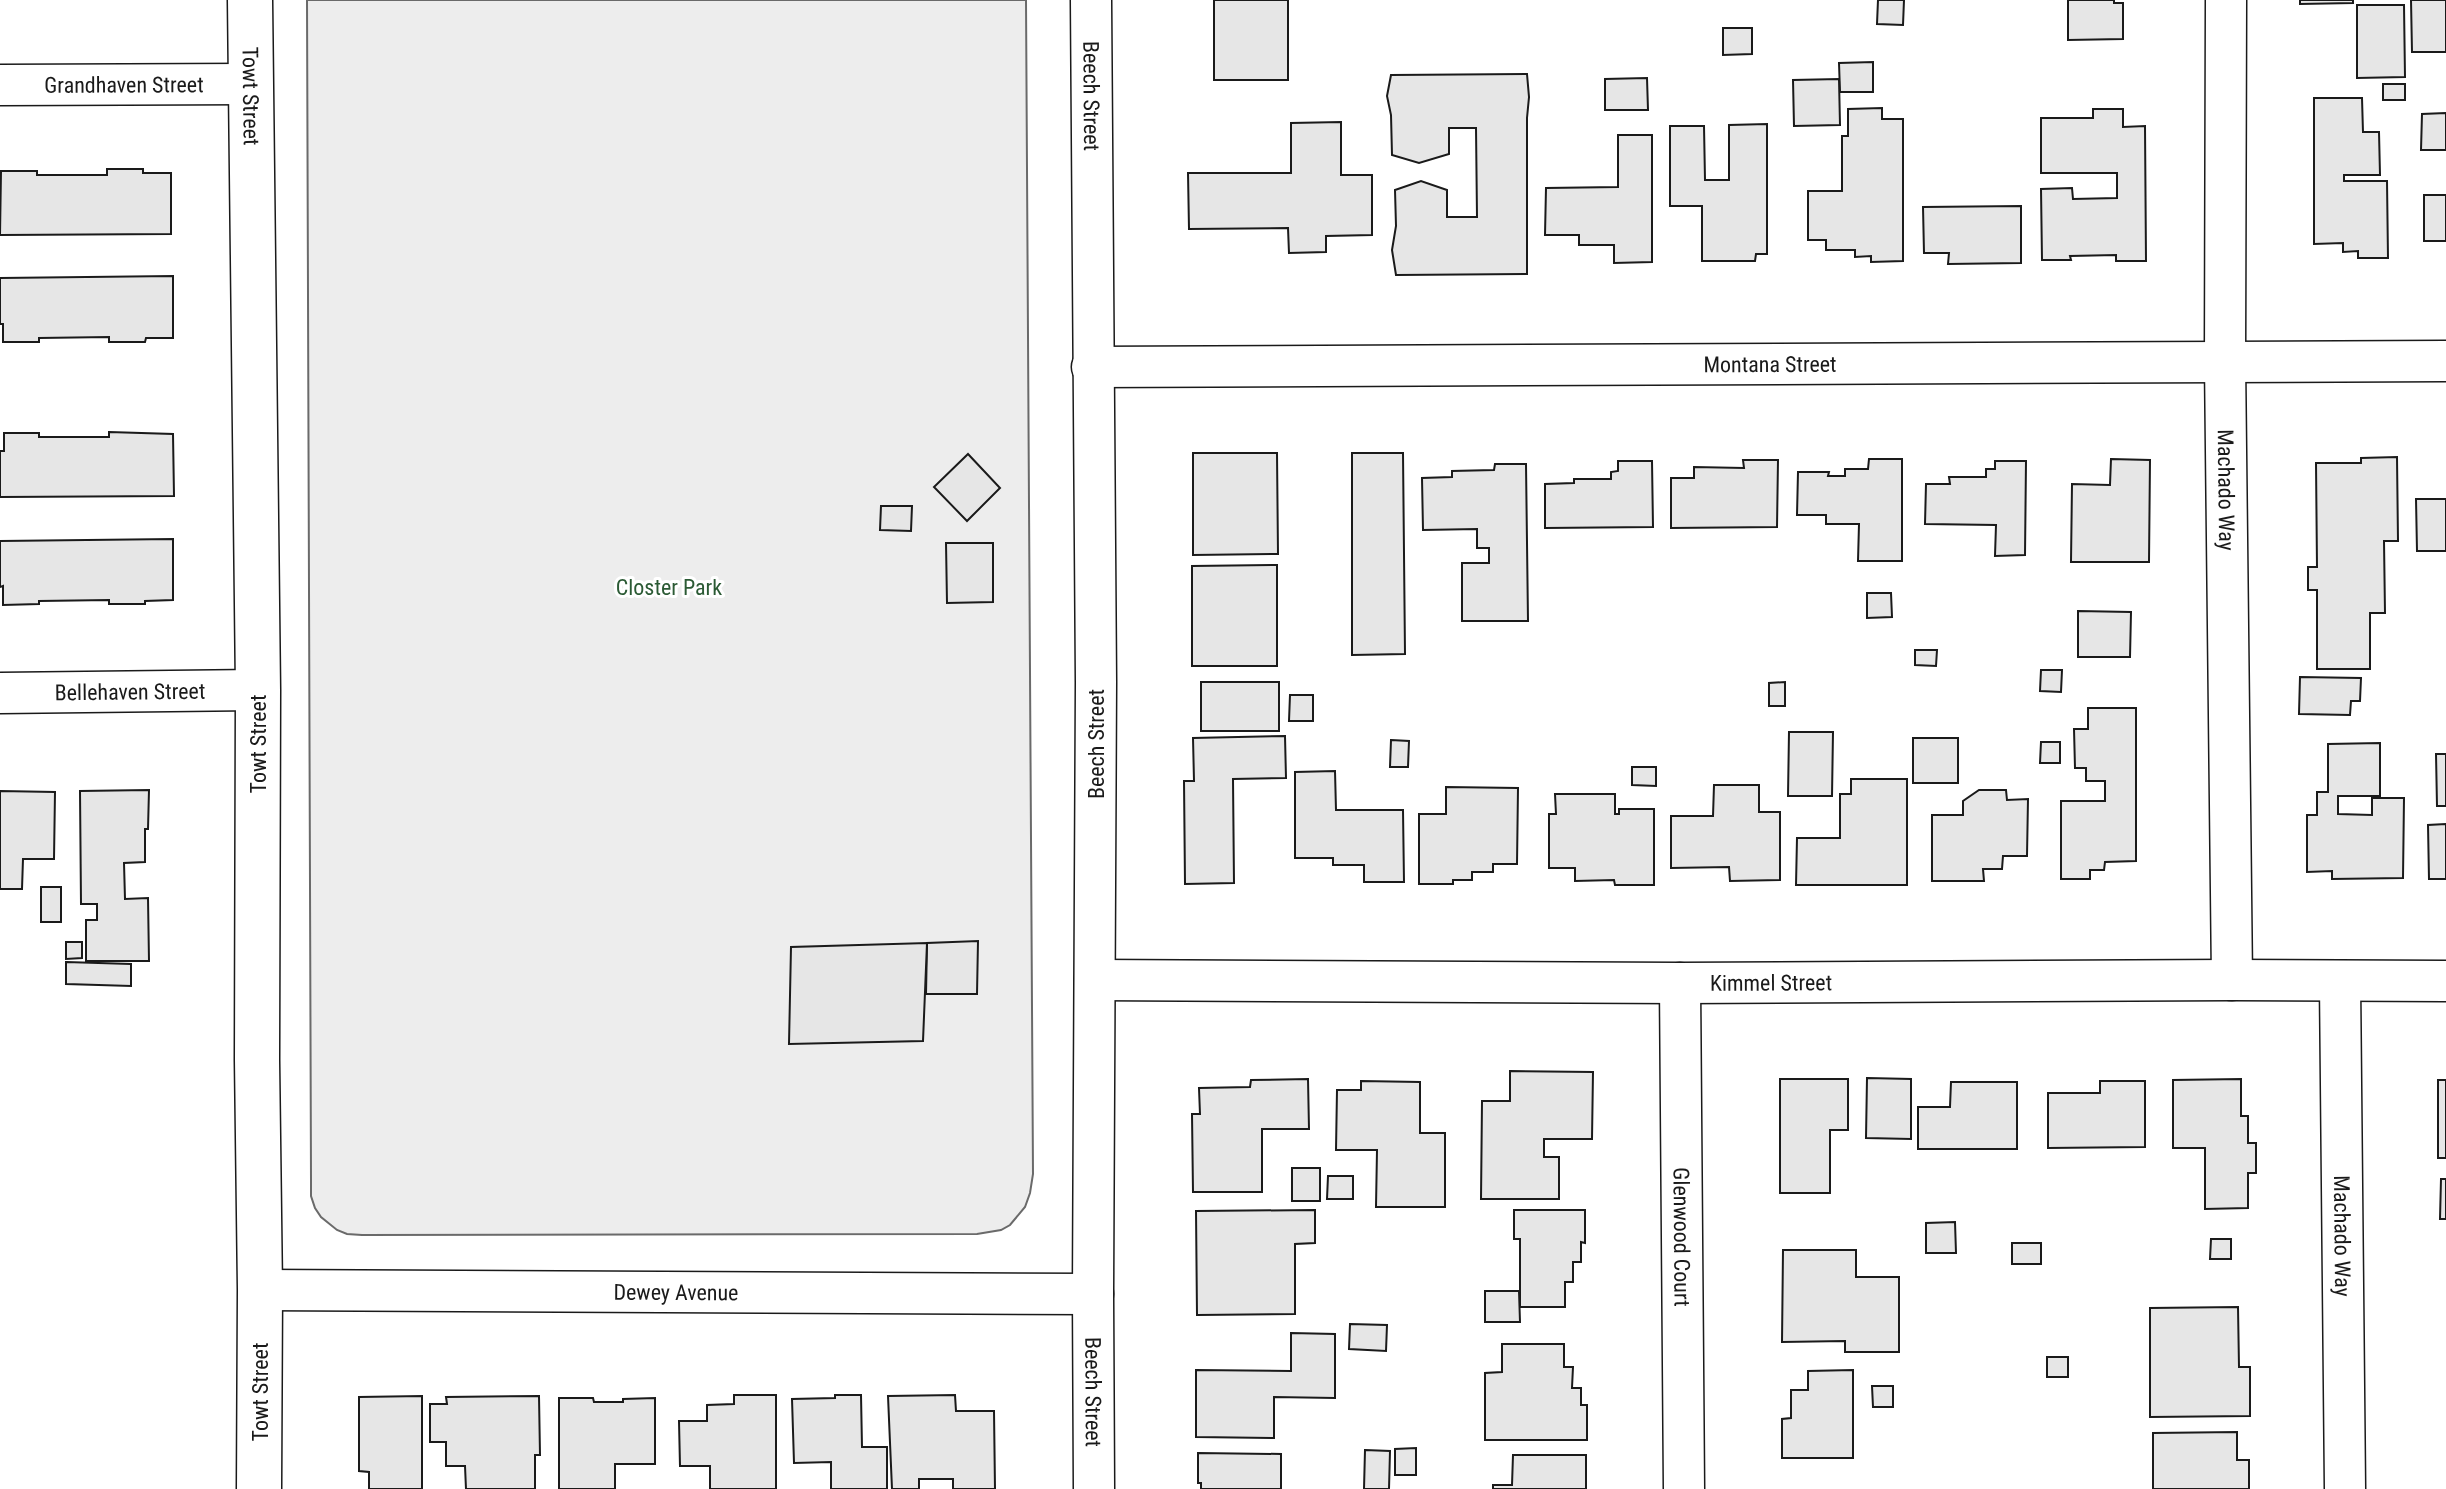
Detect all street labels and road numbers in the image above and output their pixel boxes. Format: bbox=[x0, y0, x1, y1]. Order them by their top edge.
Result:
street label: Beech Street bbox=[1078, 41, 1104, 151]
street label: Towt Street bbox=[238, 46, 264, 146]
street label: Grandhaven Street bbox=[44, 72, 204, 98]
street label: Montana Street bbox=[1703, 352, 1837, 377]
street label: Machado Way bbox=[2213, 429, 2239, 551]
street label: Bellehaven Street bbox=[55, 679, 205, 705]
street label: Beech Street bbox=[1084, 689, 1109, 799]
street label: Towt Street bbox=[246, 695, 271, 793]
street label: Kimmel Street bbox=[1710, 970, 1832, 996]
street label: Glenwood Court bbox=[1668, 1167, 1695, 1307]
street label: Machado Way bbox=[2329, 1175, 2355, 1297]
street label: Dewey Avenue bbox=[613, 1280, 739, 1305]
street label: Beech Street bbox=[1080, 1337, 1106, 1447]
street label: Towt Street bbox=[248, 1343, 273, 1441]

